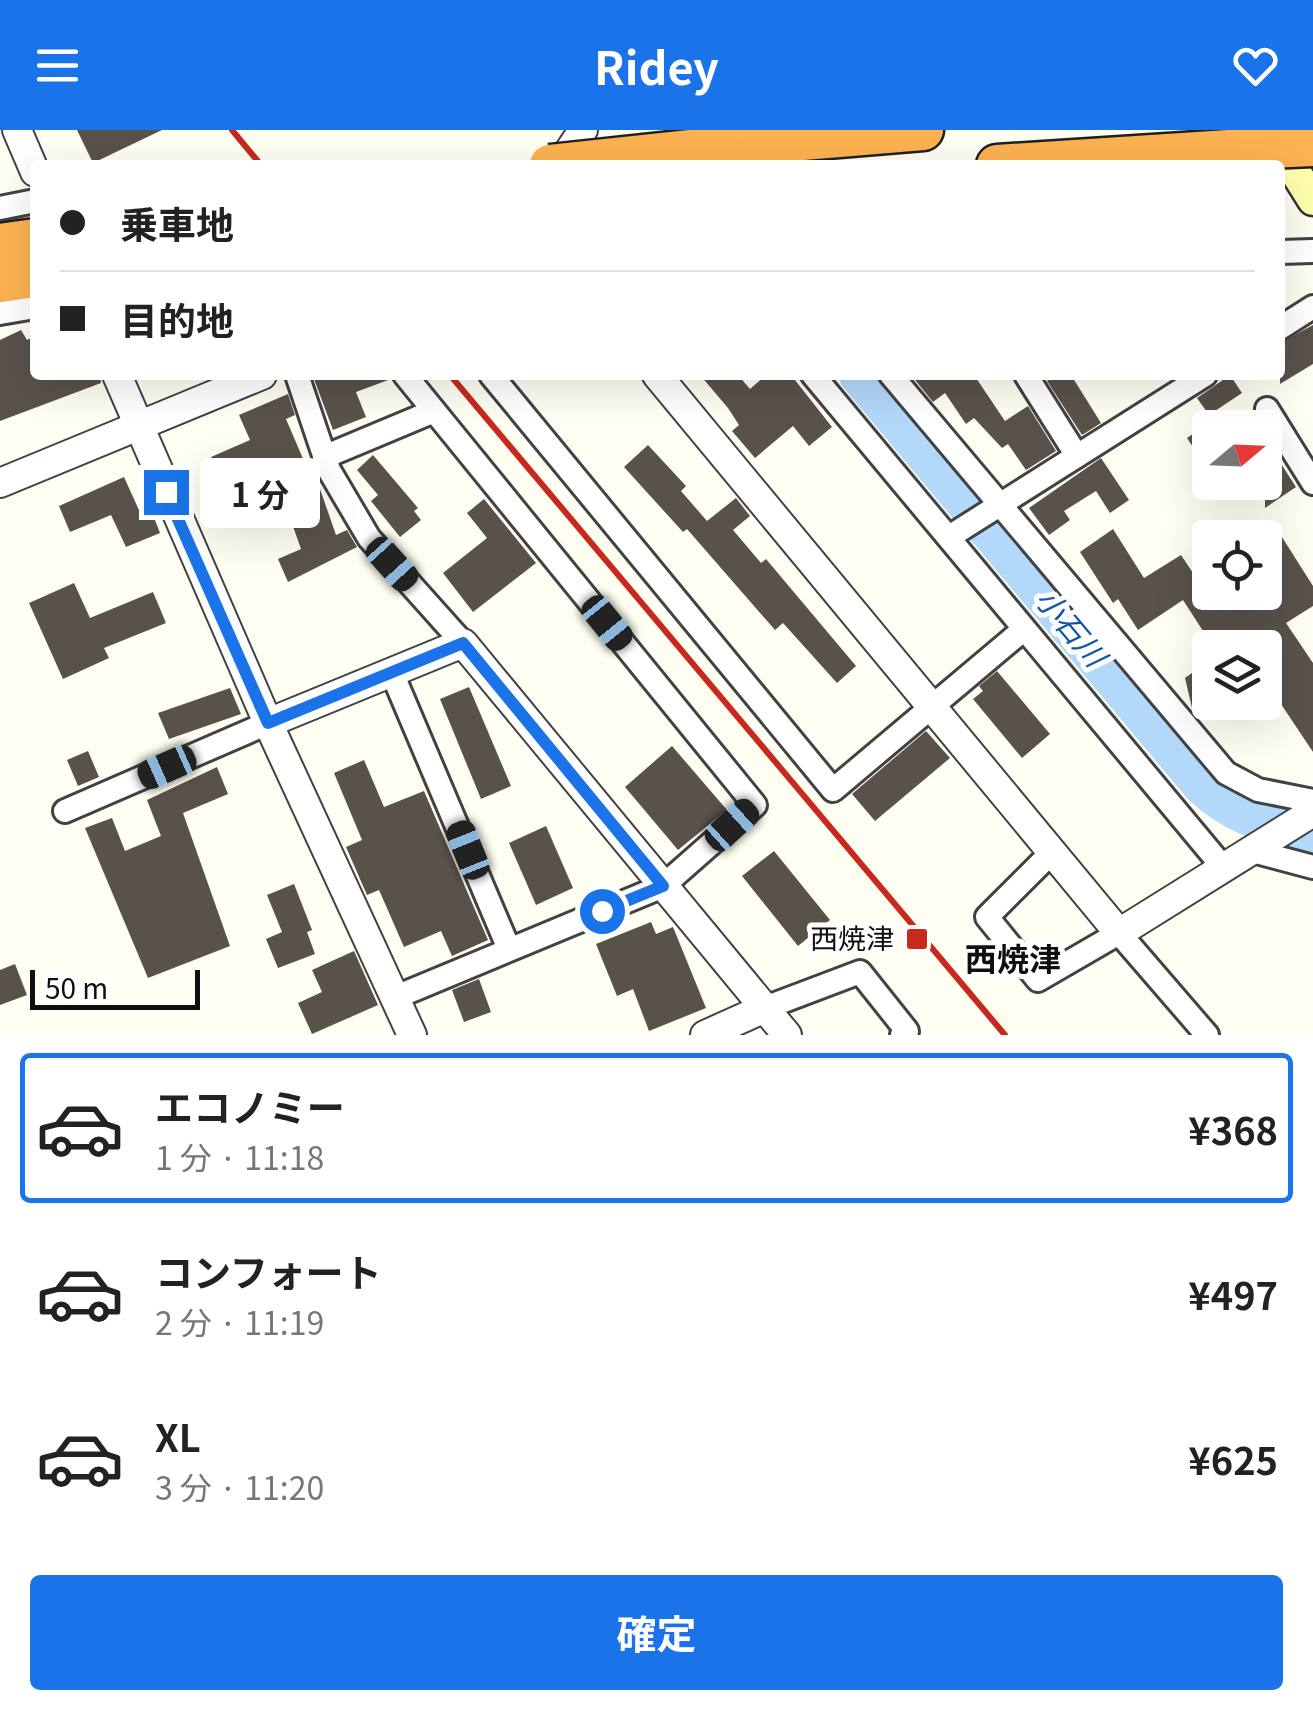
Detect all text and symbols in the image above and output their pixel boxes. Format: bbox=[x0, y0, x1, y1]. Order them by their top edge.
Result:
text: Ridey bbox=[594, 33, 719, 98]
icon: menu bbox=[30, 38, 85, 93]
icon: heart bbox=[1228, 38, 1283, 93]
text: 乗車地 bbox=[120, 195, 234, 250]
text: 目的地 bbox=[120, 291, 234, 346]
north arrow bbox=[1192, 410, 1282, 500]
map controls bbox=[1192, 410, 1282, 720]
callout: 1 分 bbox=[201, 457, 321, 527]
route end bbox=[144, 470, 189, 515]
text: 1 分 bbox=[231, 470, 289, 516]
button: locate bbox=[1192, 520, 1282, 610]
car bbox=[361, 532, 423, 596]
water label: 小石川 bbox=[1027, 577, 1120, 677]
car bbox=[576, 590, 638, 656]
button: layers bbox=[1192, 630, 1282, 720]
car bbox=[133, 741, 201, 793]
car bbox=[700, 794, 764, 856]
car bbox=[443, 817, 493, 883]
route start bbox=[580, 889, 625, 934]
place label: 西焼津 bbox=[810, 917, 894, 957]
marker: 西焼津 bbox=[904, 926, 930, 952]
district label: 西焼津 bbox=[965, 934, 1061, 980]
scale bar bbox=[30, 965, 200, 1010]
text: 50 m bbox=[45, 967, 108, 1007]
text: エコノミー bbox=[155, 1078, 345, 1133]
icon: car bbox=[35, 1083, 125, 1173]
text: ¥368 bbox=[1188, 1101, 1278, 1156]
text: 1 分 · 11:18 bbox=[155, 1133, 324, 1179]
text: コンフォート bbox=[155, 1243, 382, 1298]
icon: car bbox=[35, 1248, 125, 1338]
text: ¥497 bbox=[1188, 1266, 1278, 1321]
text: 2 分 · 11:19 bbox=[155, 1298, 324, 1344]
text: XL bbox=[155, 1408, 201, 1463]
icon: car bbox=[35, 1413, 125, 1503]
text: ¥625 bbox=[1188, 1431, 1278, 1486]
text: 3 分 · 11:20 bbox=[155, 1463, 324, 1509]
button: 確定 bbox=[30, 1575, 1283, 1690]

